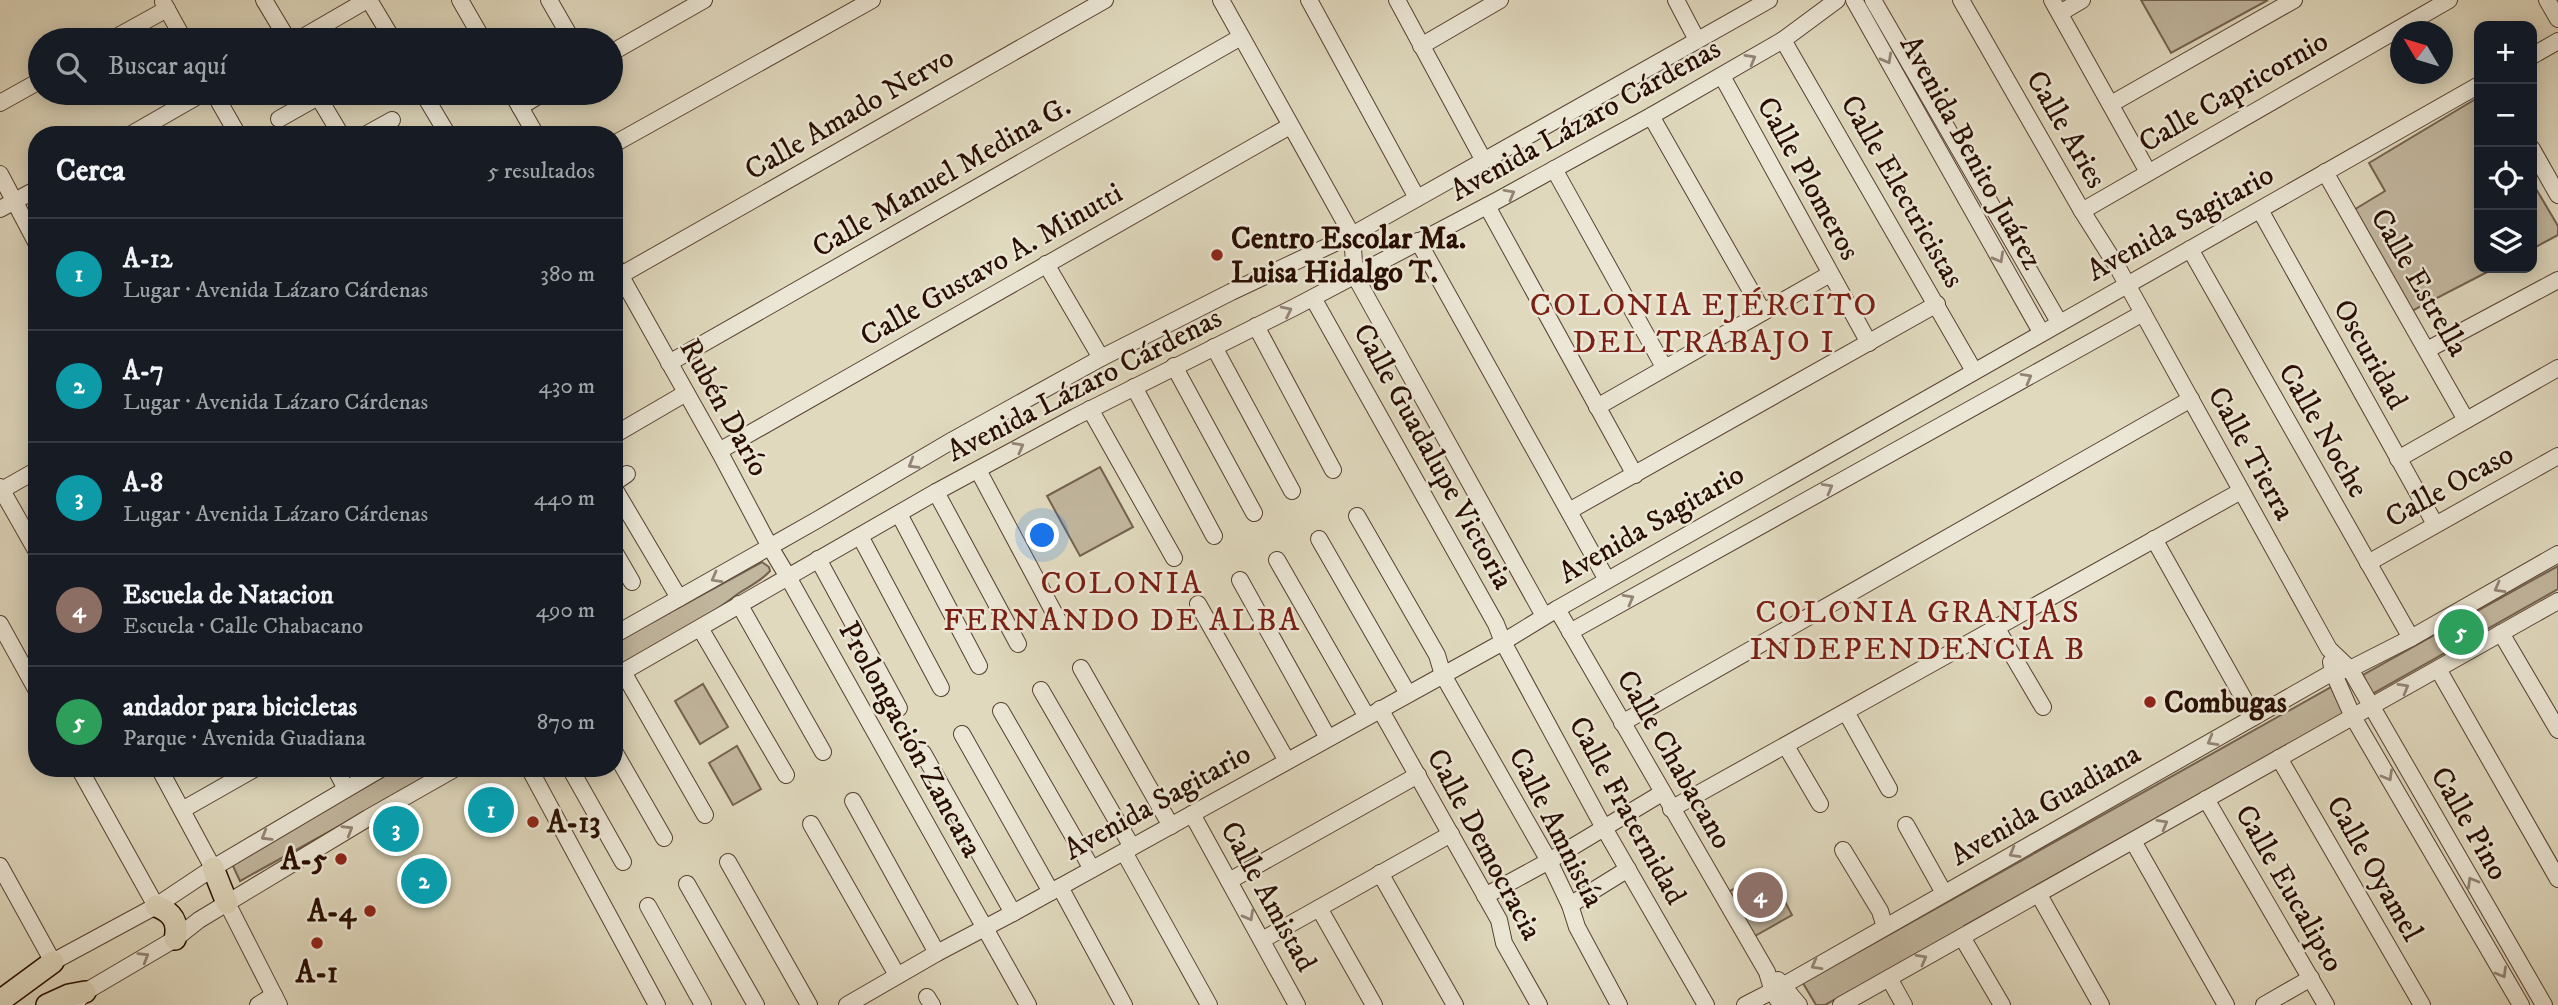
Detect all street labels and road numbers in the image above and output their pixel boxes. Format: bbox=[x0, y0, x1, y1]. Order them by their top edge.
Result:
street label: Calle Capricornio bbox=[2132, 23, 2335, 161]
street label: Avenida Benito Juárez bbox=[1891, 29, 2050, 276]
street label: Avenida Lázaro Cárdenas bbox=[1444, 31, 1727, 210]
street label: Calle Amado Nervo bbox=[739, 39, 961, 189]
street label: Calle Aries bbox=[2017, 64, 2114, 195]
street label: Calle Manuel Medina G. bbox=[806, 88, 1078, 266]
street label: Calle Electricistas bbox=[1832, 89, 1972, 295]
street label: Calle Plomeros bbox=[1748, 91, 1868, 267]
street label: Avenida Sagitario bbox=[2081, 157, 2281, 290]
street label: Calle Gustavo A. Minutti bbox=[854, 175, 1129, 355]
street label: Calle Estrella bbox=[2362, 202, 2476, 364]
street label: Oscuridad bbox=[2324, 293, 2415, 416]
street label: Avenida Lázaro Cárdenas bbox=[941, 300, 1228, 471]
street label: Calle Guadalupe Victoria bbox=[1344, 318, 1521, 596]
street label: Rubén Darío bbox=[671, 332, 777, 483]
street label: Calle Noche bbox=[2269, 357, 2376, 505]
street label: Calle Tierra bbox=[2199, 380, 2303, 527]
street label: Calle Ocaso bbox=[2379, 436, 2520, 537]
street label: Avenida Sagitario bbox=[1552, 456, 1751, 592]
street label: Prolongación Zancara bbox=[829, 615, 990, 864]
street label: Calle Chabacano bbox=[1608, 664, 1740, 856]
street label: Calle Fraternidad bbox=[1560, 710, 1694, 911]
street label: Avenida Sagitario bbox=[1058, 736, 1258, 869]
street label: Avenida Guadiana bbox=[1944, 736, 2148, 875]
street label: Calle Amnistía bbox=[1500, 741, 1612, 914]
street label: Calle Democracia bbox=[1418, 743, 1550, 947]
street label: Calle Pino bbox=[2421, 760, 2516, 887]
street label: Calle Oyamel bbox=[2317, 790, 2430, 948]
street label: Calle Eucalipto bbox=[2226, 799, 2351, 979]
street label: Calle Amistad bbox=[1211, 815, 1324, 978]

